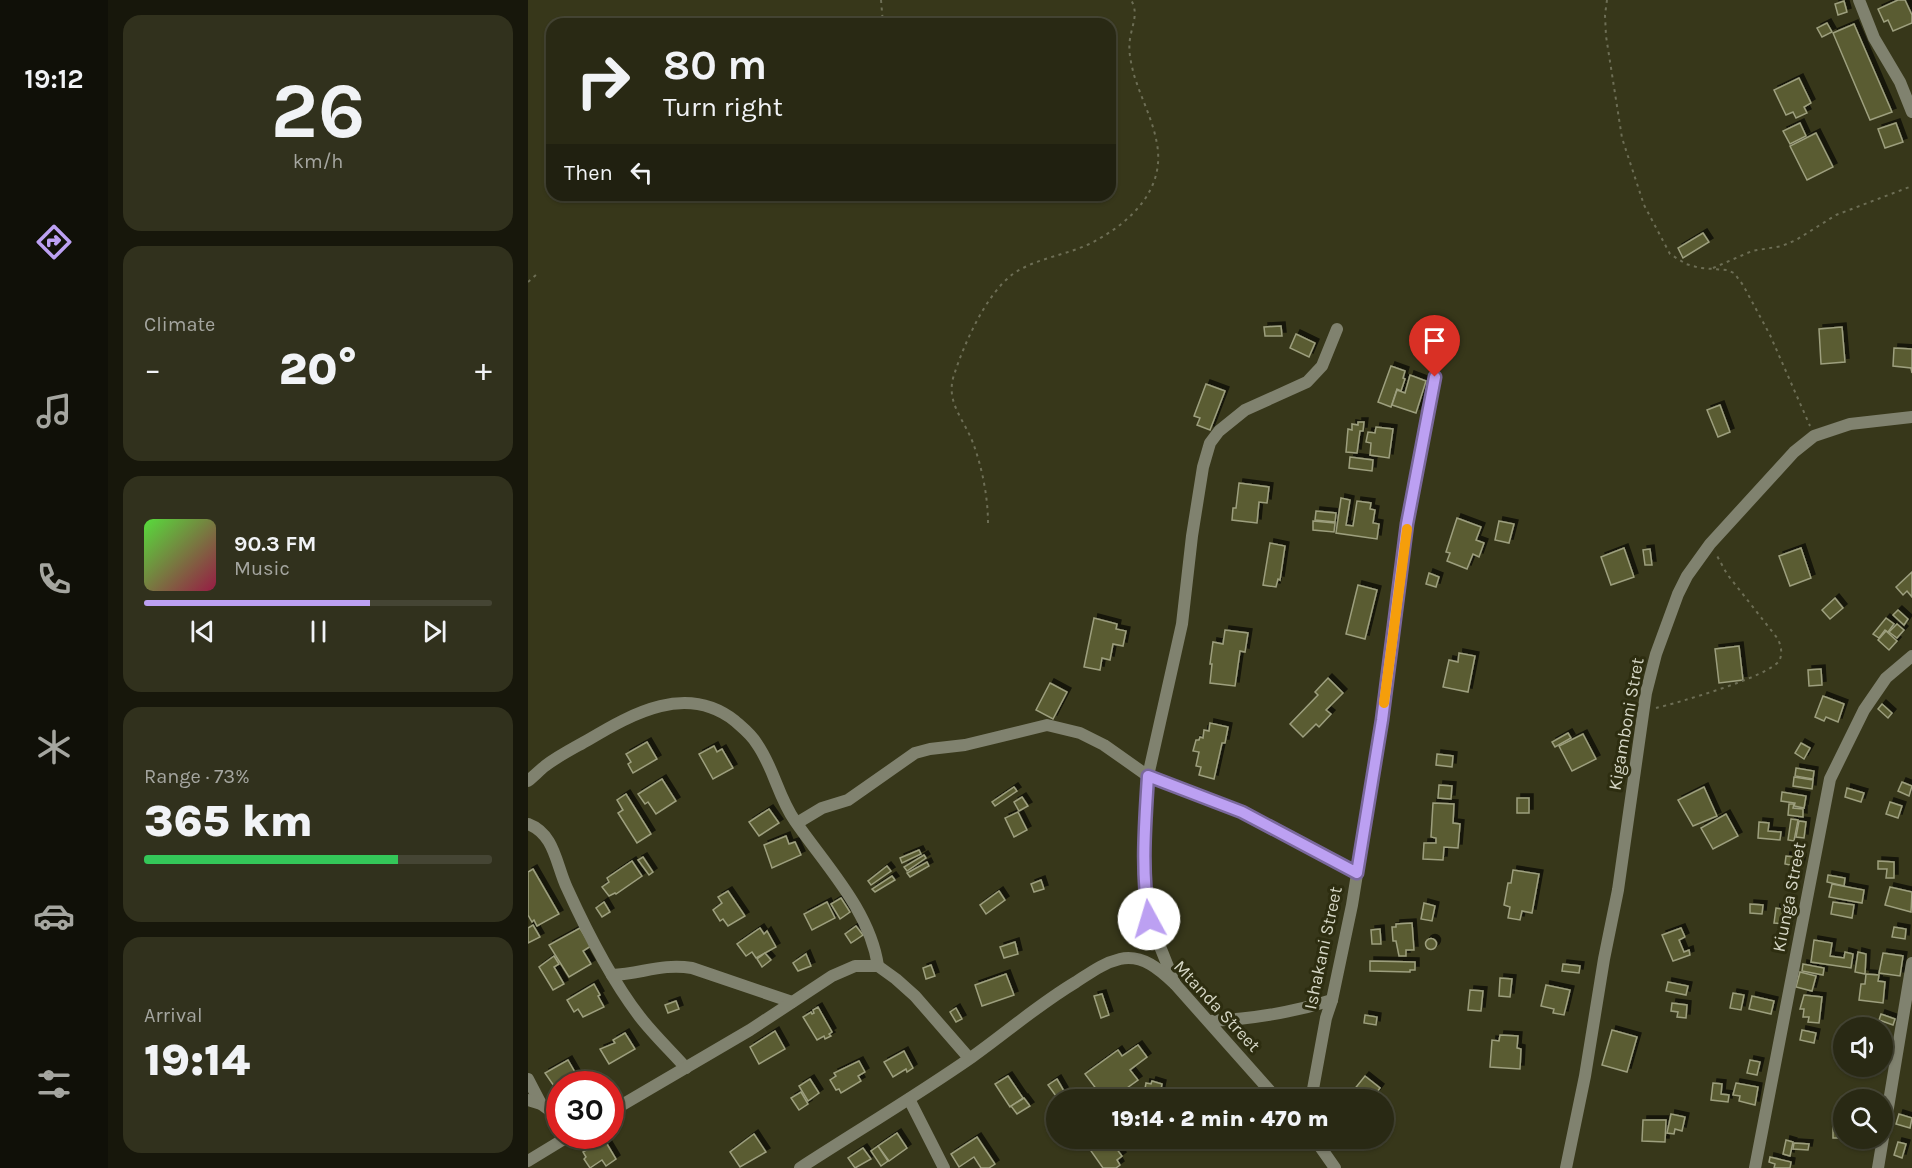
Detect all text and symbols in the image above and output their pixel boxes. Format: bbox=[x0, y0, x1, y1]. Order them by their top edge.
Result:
text: 80 m bbox=[663, 40, 767, 90]
icon: right bbox=[564, 42, 642, 120]
text: 19:12 bbox=[24, 63, 84, 95]
text: 26 bbox=[271, 65, 365, 157]
text: Turn right bbox=[663, 91, 783, 123]
text: km/h bbox=[293, 150, 343, 173]
icon: left bbox=[625, 156, 658, 189]
text: Then bbox=[564, 160, 613, 186]
icon: directions bbox=[33, 221, 75, 263]
text: Climate bbox=[144, 313, 215, 336]
pin bbox=[1409, 315, 1460, 377]
icon: arrive bbox=[1418, 324, 1451, 357]
text: 20° bbox=[279, 343, 357, 395]
text: − bbox=[144, 350, 161, 388]
text: + bbox=[475, 350, 492, 388]
icon: music bbox=[33, 390, 75, 432]
text: 90.3 FM bbox=[234, 531, 317, 557]
text: Music bbox=[234, 557, 290, 580]
icon: phone bbox=[33, 558, 75, 600]
icon: previous bbox=[186, 615, 219, 648]
icon: pause bbox=[302, 615, 335, 648]
icon: next bbox=[418, 615, 451, 648]
street label: Kigamboni Stret bbox=[1603, 656, 1649, 792]
icon: climate bbox=[33, 726, 75, 768]
text: Range · 73% bbox=[144, 765, 250, 788]
text: 365 km bbox=[144, 795, 313, 847]
street label: Kiunga Street bbox=[1768, 840, 1811, 954]
street label: Ishakani Street bbox=[1299, 884, 1347, 1012]
position arrow bbox=[1117, 887, 1181, 951]
icon: car bbox=[33, 895, 75, 937]
street label: Mtanda Street bbox=[1169, 956, 1265, 1056]
text: Arrival bbox=[144, 1004, 203, 1027]
map controls bbox=[1833, 1017, 1893, 1149]
button: sound bbox=[1833, 1017, 1893, 1077]
text: 19:14 bbox=[144, 1034, 250, 1086]
icon: filters bbox=[33, 1063, 75, 1105]
speed limit sign: 30 bbox=[546, 1071, 624, 1149]
button: search bbox=[1833, 1089, 1893, 1149]
text: 19:14 · 2 min · 470 m bbox=[1111, 1106, 1329, 1132]

